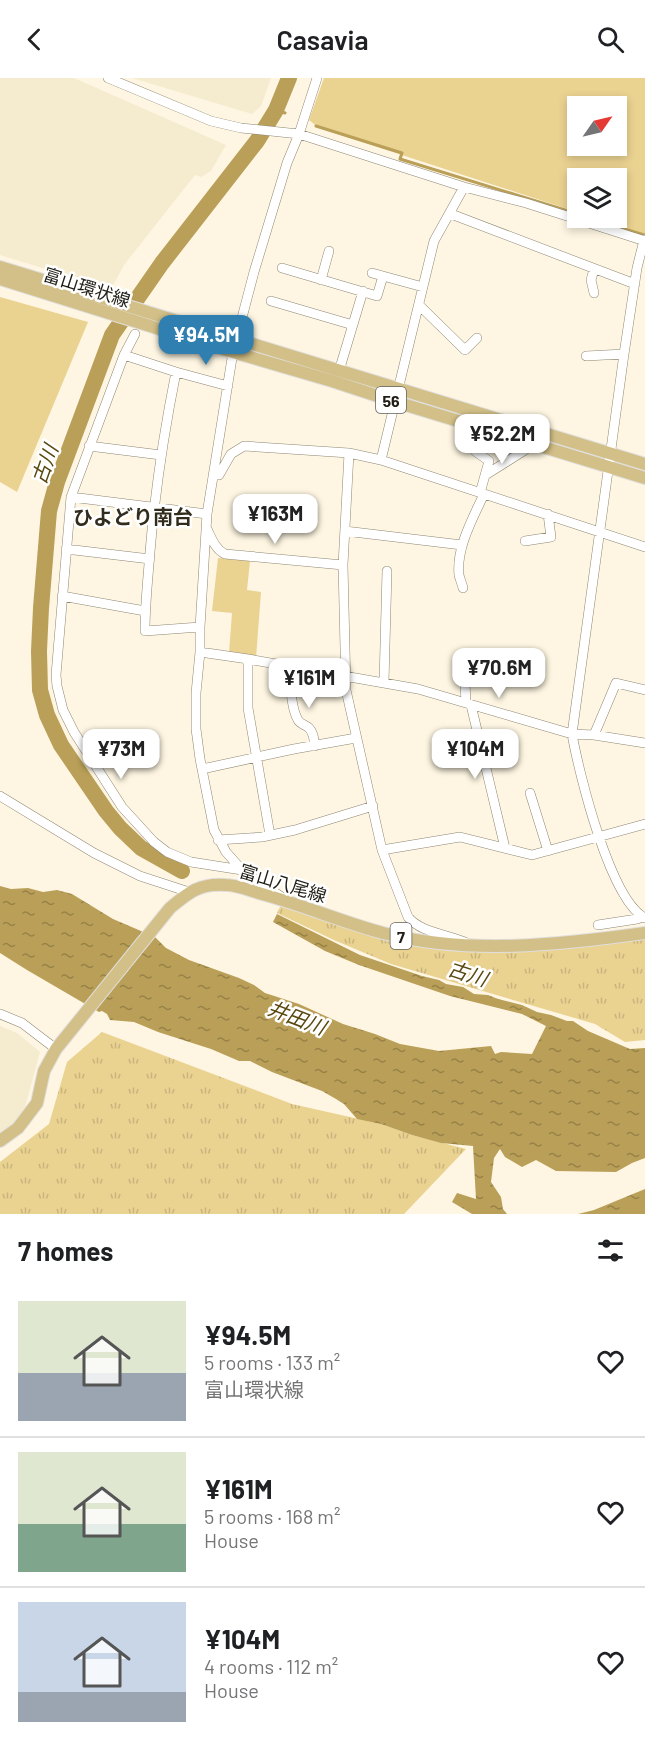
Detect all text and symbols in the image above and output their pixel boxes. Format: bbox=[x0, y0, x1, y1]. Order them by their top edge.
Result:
icon: back bbox=[18, 23, 51, 56]
text: Casavia bbox=[276, 23, 369, 55]
icon: search bbox=[594, 23, 627, 56]
north arrow bbox=[567, 96, 627, 156]
map controls bbox=[567, 96, 627, 228]
button: layers bbox=[567, 168, 627, 228]
street label: 富山環状線 bbox=[41, 263, 133, 311]
pin: ¥94.5M bbox=[157, 315, 255, 366]
text: ¥94.5M bbox=[173, 322, 239, 346]
road number: 56 bbox=[376, 387, 406, 413]
pin: ¥52.2M bbox=[453, 414, 551, 465]
text: ¥52.2M bbox=[469, 421, 535, 445]
water label: 古川 bbox=[26, 439, 63, 487]
pin: ¥163M bbox=[233, 494, 317, 545]
text: ¥163M bbox=[247, 501, 303, 525]
district label: ひよどり南台 bbox=[73, 504, 193, 528]
pin: ¥70.6M bbox=[450, 648, 548, 699]
text: ¥70.6M bbox=[466, 655, 532, 679]
pin: ¥161M bbox=[267, 658, 351, 709]
text: ¥161M bbox=[283, 665, 335, 689]
pin: ¥73M bbox=[85, 729, 157, 780]
pin: ¥104M bbox=[433, 729, 517, 780]
text: ¥73M bbox=[97, 736, 145, 760]
text: ¥104M bbox=[446, 736, 504, 760]
street label: 富山八尾線 bbox=[237, 859, 329, 907]
road number: 7 bbox=[390, 923, 412, 949]
water label: 古川 bbox=[445, 955, 493, 991]
water label: 井田川 bbox=[265, 995, 331, 1040]
icon: filters bbox=[594, 1234, 627, 1267]
text: 7 homes bbox=[18, 1235, 113, 1266]
text: ¥94.5M bbox=[204, 1319, 291, 1350]
icon: home bbox=[66, 1325, 138, 1397]
icon: heart bbox=[594, 1345, 627, 1378]
text: 5 rooms · 133 m² bbox=[204, 1350, 340, 1374]
text: 富山環状線 bbox=[204, 1377, 304, 1401]
text: ¥161M bbox=[204, 1473, 273, 1504]
icon: home bbox=[66, 1476, 138, 1548]
icon: heart bbox=[594, 1496, 627, 1529]
text: 5 rooms · 168 m² bbox=[204, 1504, 340, 1528]
text: House bbox=[204, 1528, 259, 1552]
text: ¥104M bbox=[204, 1623, 280, 1654]
icon: home bbox=[66, 1626, 138, 1698]
icon: heart bbox=[594, 1646, 627, 1679]
text: 4 rooms · 112 m² bbox=[204, 1654, 338, 1678]
text: House bbox=[204, 1678, 259, 1702]

